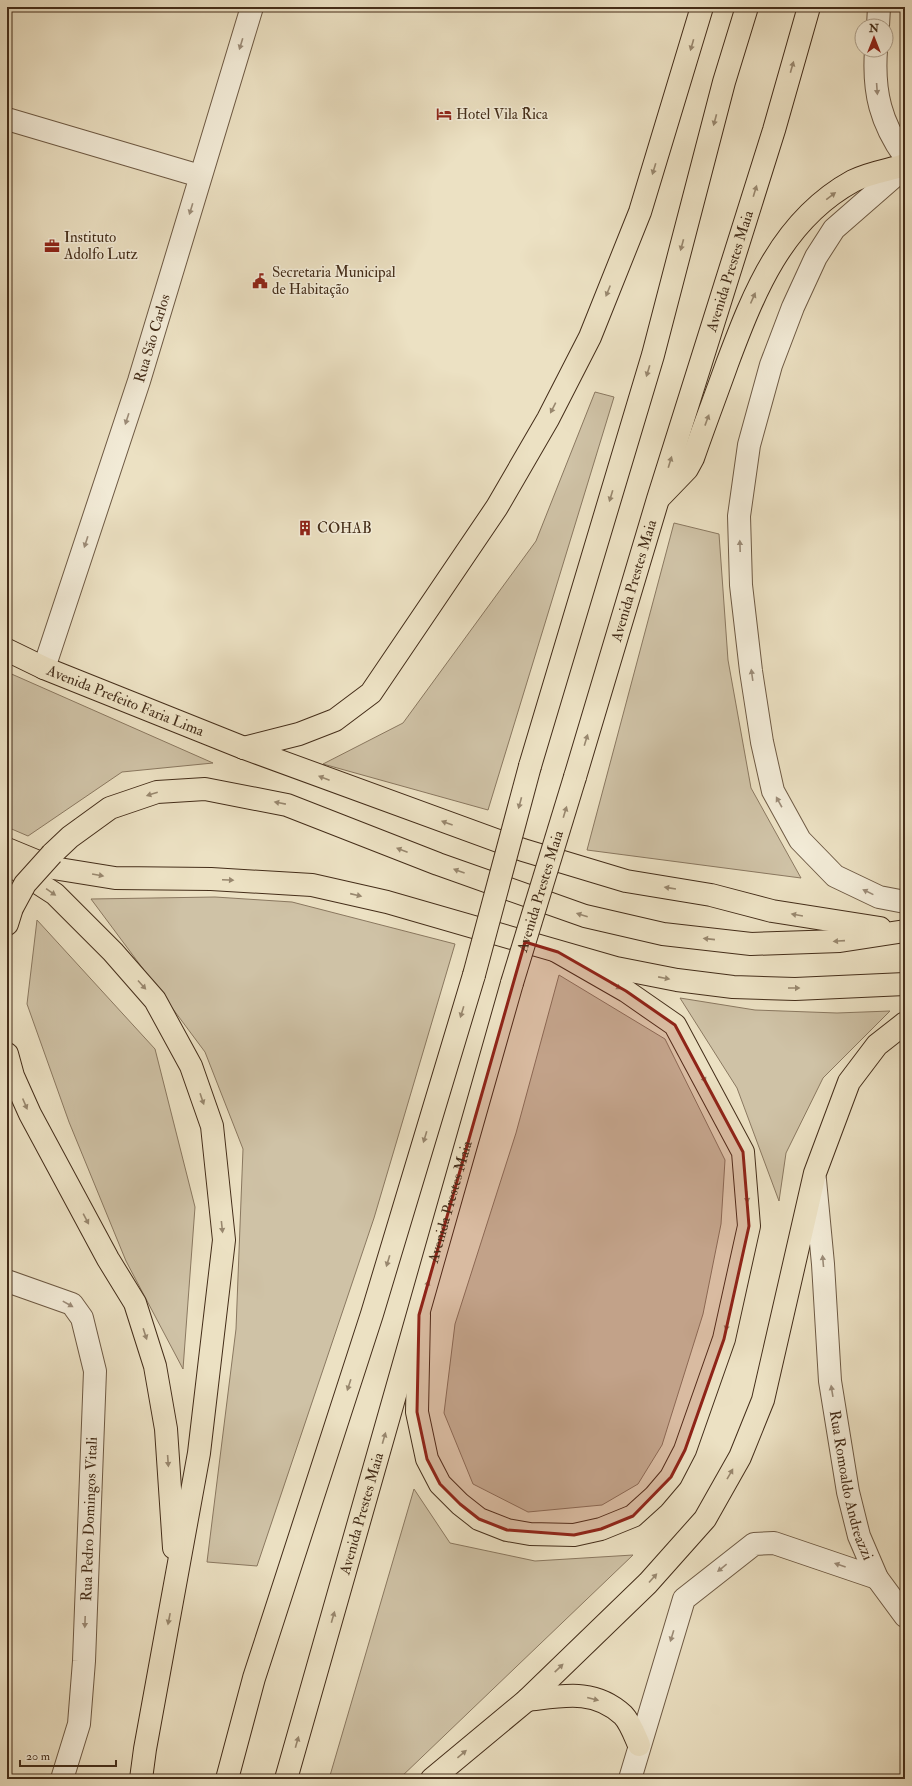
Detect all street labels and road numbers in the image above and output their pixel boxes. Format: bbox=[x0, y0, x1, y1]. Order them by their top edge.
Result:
street label: Avenida Prestes Maia bbox=[702, 207, 758, 335]
street label: Rua São Carlos bbox=[130, 292, 175, 385]
street label: Avenida Prestes Maia bbox=[607, 517, 662, 645]
street label: Avenida Prefeito Faria Lima bbox=[43, 661, 208, 741]
street label: Avenida Prestes Maia bbox=[513, 827, 568, 955]
street label: Avenida Prestes Maia bbox=[424, 1138, 477, 1266]
street label: Rua Romoaldo Andreazzi bbox=[825, 1409, 877, 1563]
street label: Rua Pedro Domingos Vitali bbox=[77, 1436, 102, 1602]
street label: Avenida Prestes Maia bbox=[335, 1450, 388, 1578]

